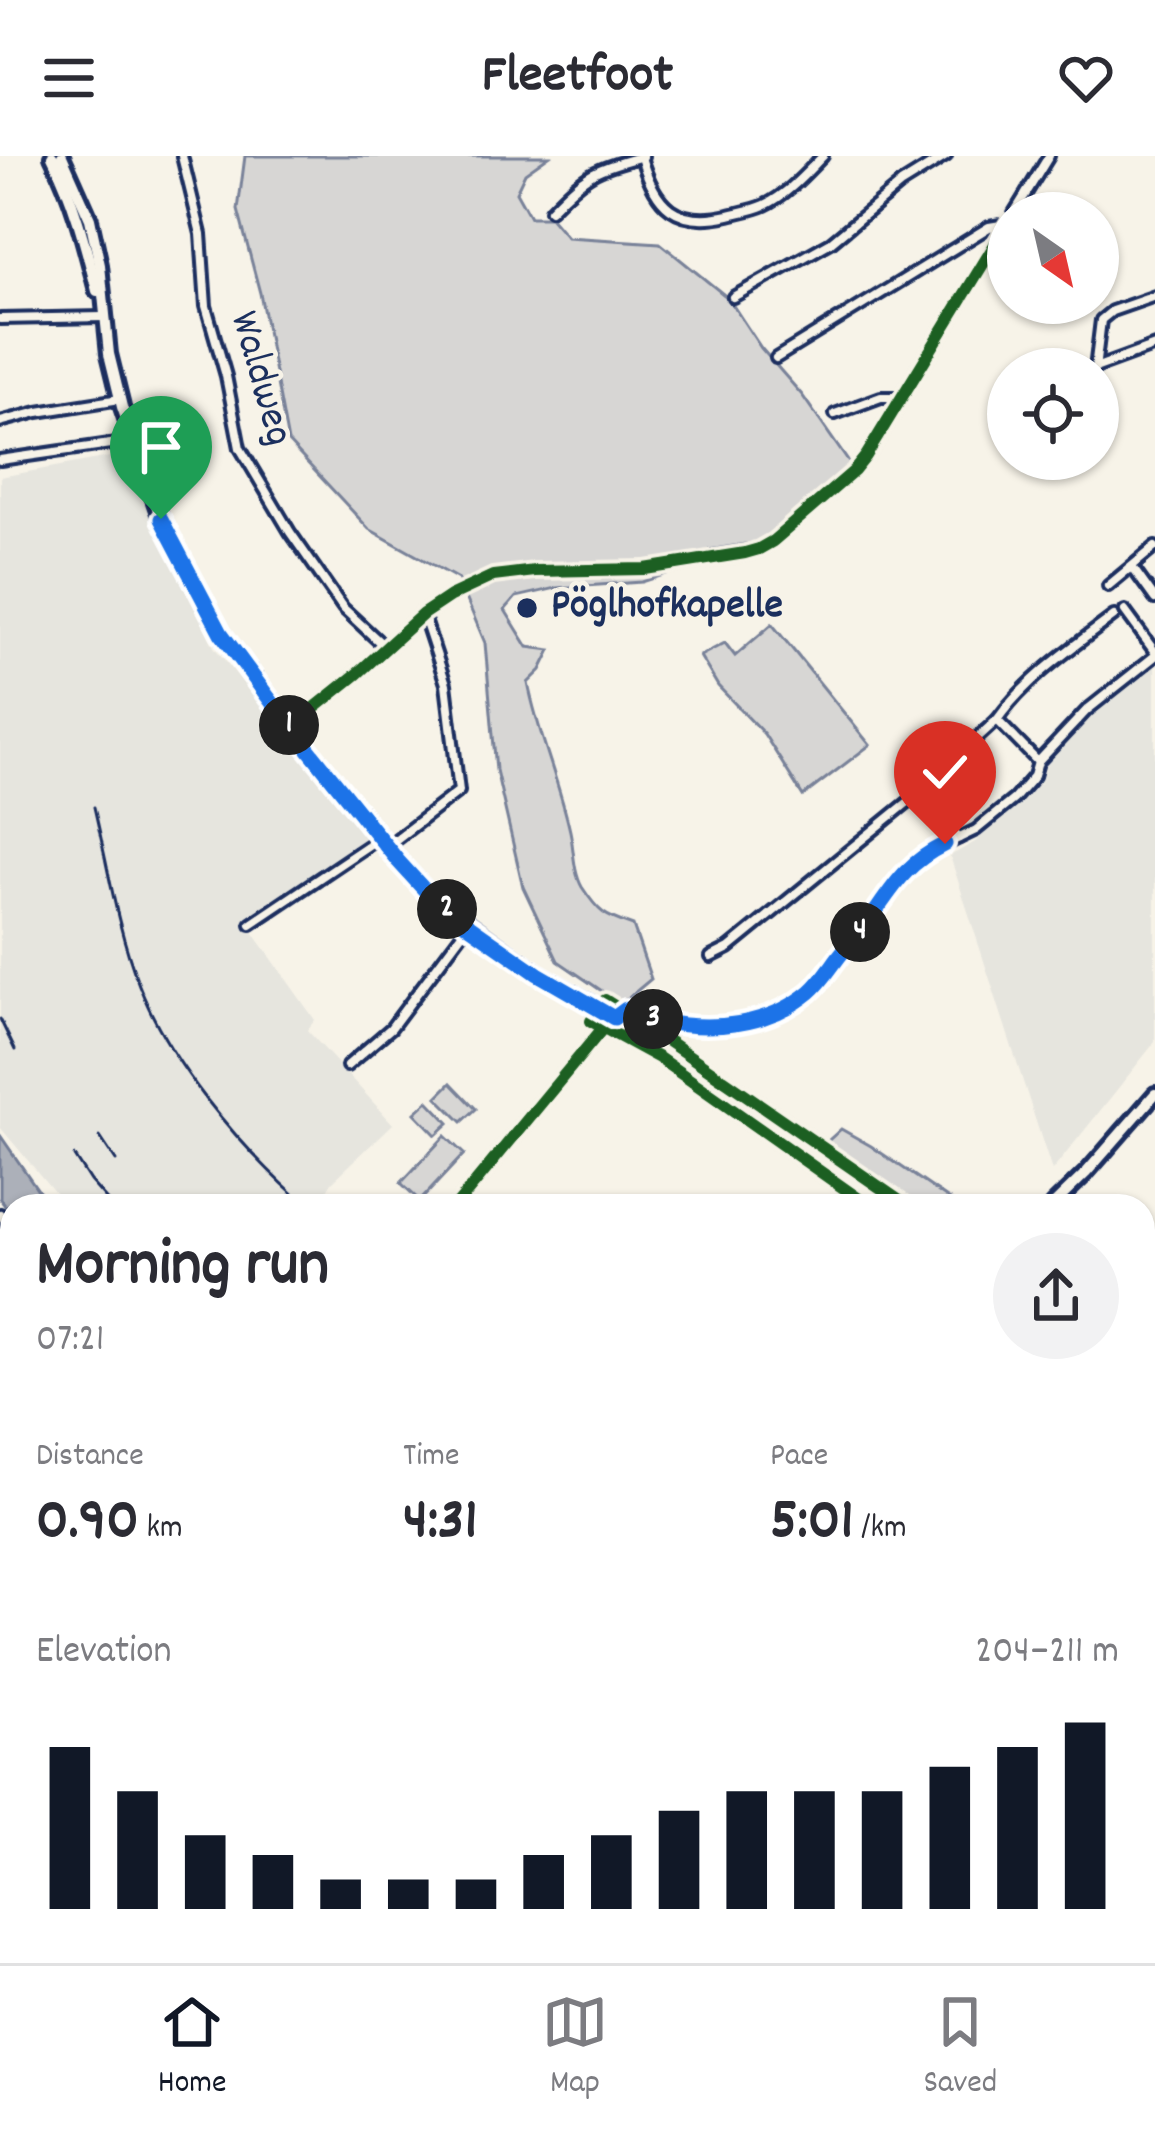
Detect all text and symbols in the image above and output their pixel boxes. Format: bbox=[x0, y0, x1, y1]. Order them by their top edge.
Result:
text: Fleetfoot bbox=[482, 40, 673, 117]
icon: menu bbox=[36, 45, 102, 111]
icon: heart bbox=[1053, 45, 1119, 111]
north arrow bbox=[987, 192, 1119, 324]
map controls bbox=[987, 192, 1119, 480]
street label: Waldweg bbox=[211, 305, 307, 453]
button: locate bbox=[987, 348, 1119, 480]
pin bbox=[110, 396, 212, 519]
icon: arrive bbox=[128, 414, 194, 480]
place label: Pöglhofkapelle bbox=[551, 578, 783, 638]
marker: Pöglhofkapelle bbox=[514, 595, 540, 621]
pin: 1 bbox=[259, 695, 319, 755]
text: 1 bbox=[285, 701, 293, 748]
pin bbox=[894, 721, 996, 844]
icon: check bbox=[912, 739, 978, 805]
pin: 2 bbox=[417, 879, 477, 939]
text: 2 bbox=[440, 885, 454, 932]
pin: 4 bbox=[830, 902, 890, 962]
text: 4 bbox=[853, 908, 867, 955]
pin: 3 bbox=[623, 989, 683, 1049]
text: 3 bbox=[646, 995, 660, 1042]
text: Morning run bbox=[36, 1222, 329, 1316]
button: share bbox=[993, 1233, 1119, 1359]
text: 07:21 bbox=[36, 1314, 104, 1369]
text: Distance bbox=[36, 1434, 144, 1481]
text: Time bbox=[403, 1434, 459, 1481]
text: Pace bbox=[770, 1434, 828, 1481]
text: 0.90 bbox=[36, 1481, 139, 1567]
text: 4:31 bbox=[403, 1481, 478, 1567]
text: 5:01 bbox=[770, 1481, 854, 1567]
text: km bbox=[139, 1506, 183, 1553]
text: /km bbox=[854, 1506, 907, 1553]
text: Elevation bbox=[36, 1626, 172, 1681]
text: 204–211 m bbox=[975, 1626, 1119, 1681]
tab: Home bbox=[158, 1989, 227, 2108]
tab: Map bbox=[542, 1989, 608, 2108]
tab: Saved bbox=[923, 1989, 997, 2108]

